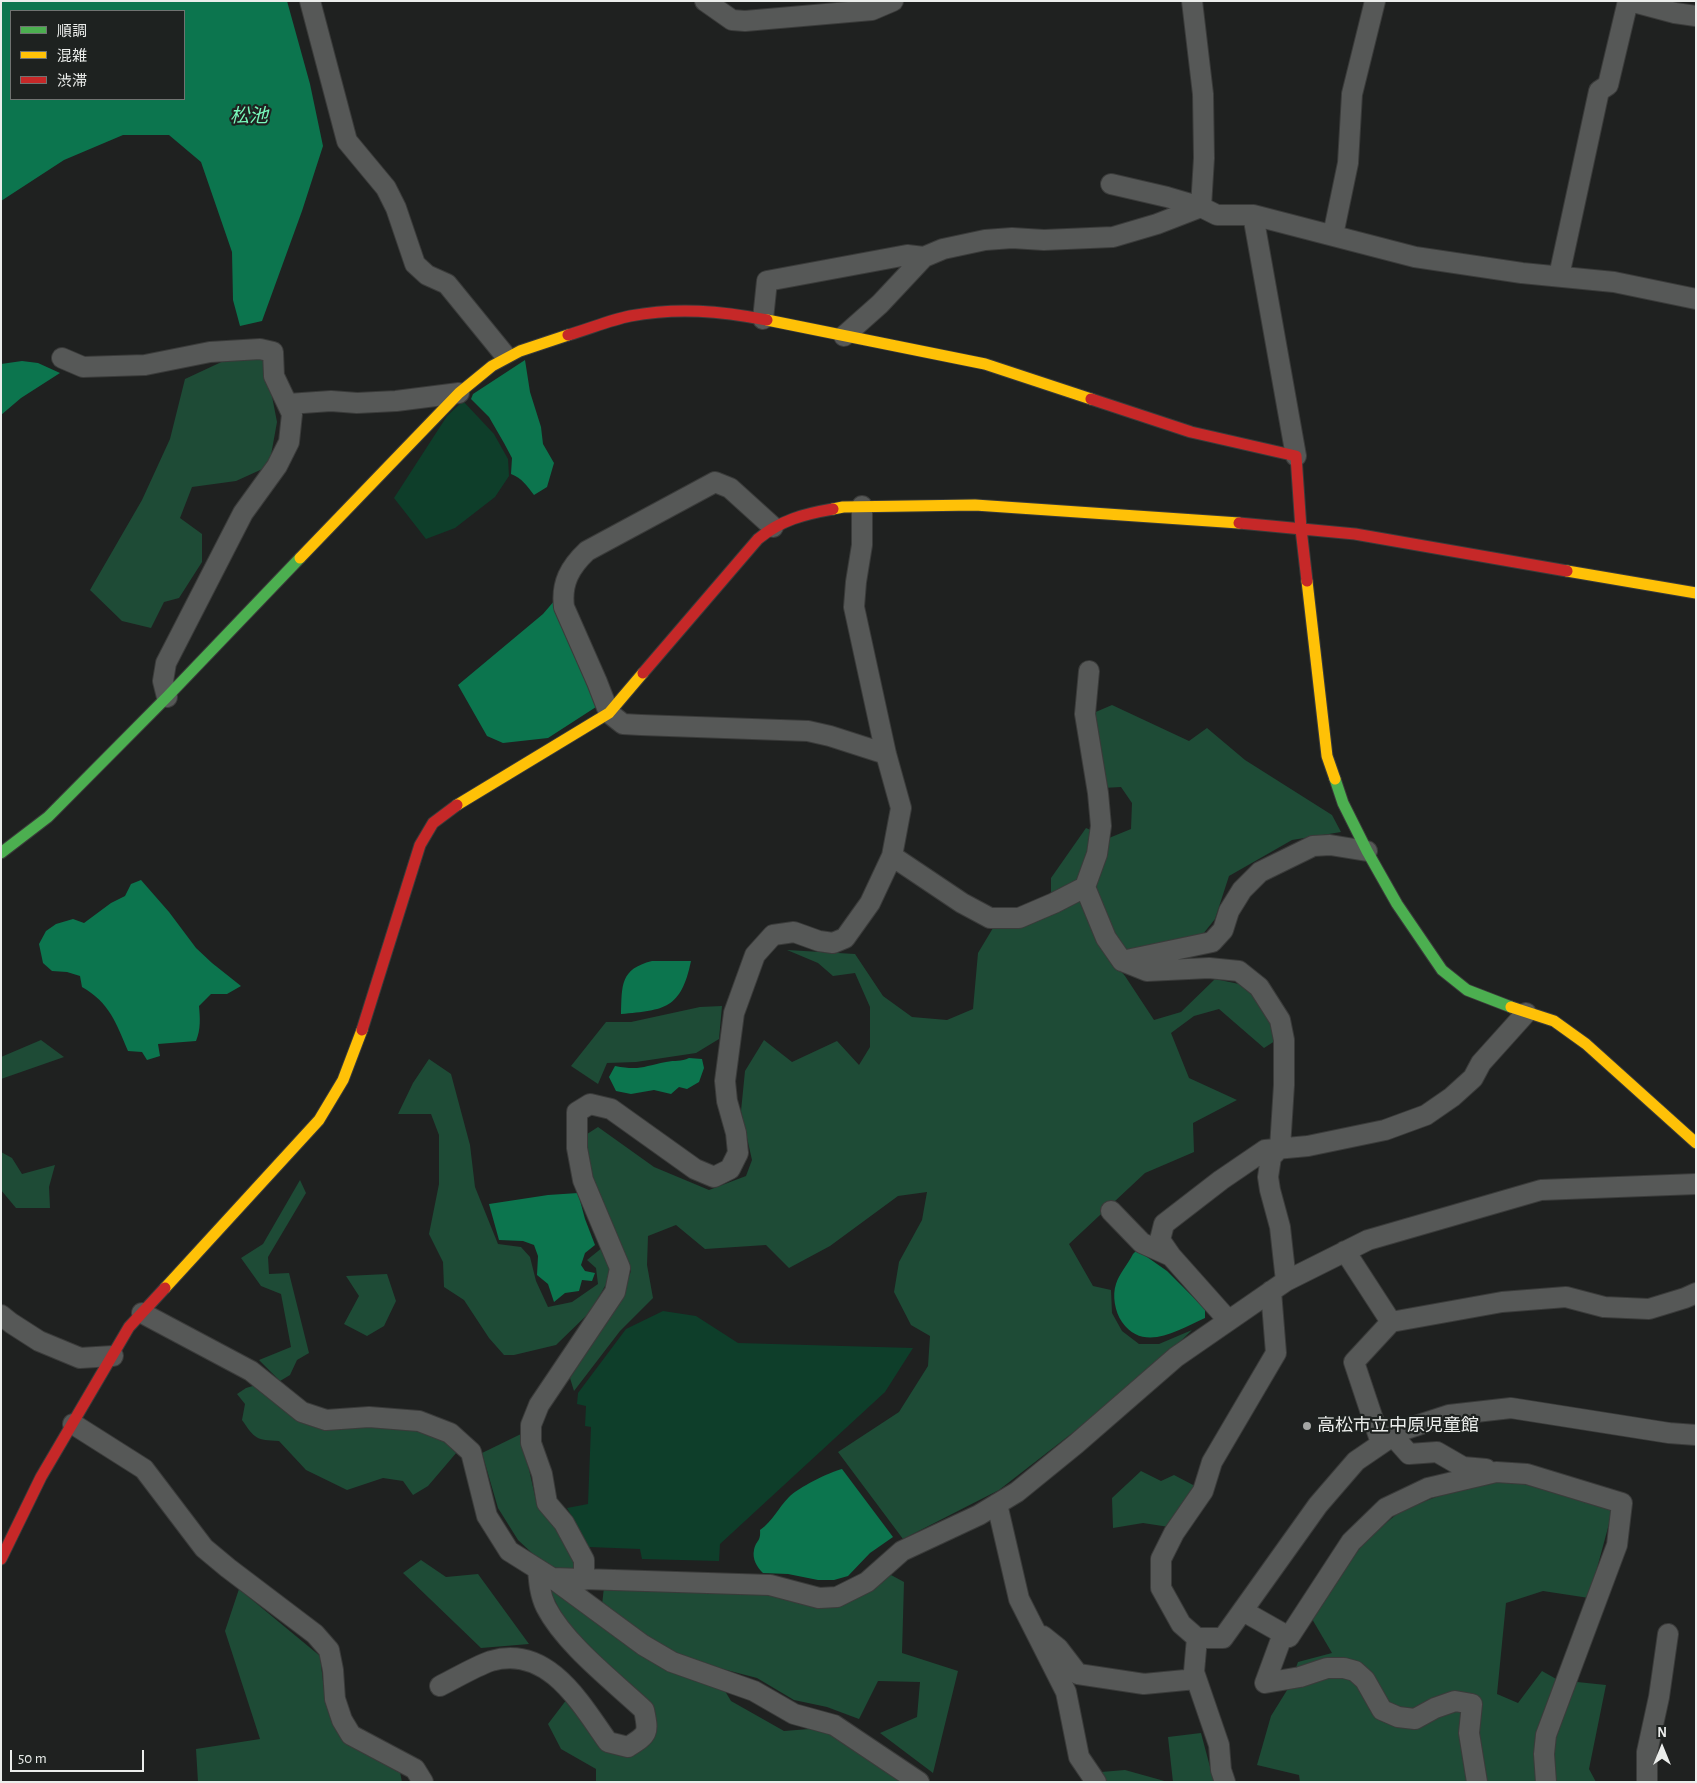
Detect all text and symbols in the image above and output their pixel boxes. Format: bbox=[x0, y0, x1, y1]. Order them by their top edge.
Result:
legend bbox=[10, 10, 185, 100]
text: 順調 bbox=[57, 24, 87, 39]
text: 混雑 bbox=[57, 49, 87, 64]
text: 渋滞 bbox=[57, 74, 87, 89]
water label: 松池 bbox=[230, 105, 268, 127]
place label: 高松市立中原児童館 bbox=[1317, 1415, 1479, 1437]
marker: 高松市立中原児童館 bbox=[1301, 1420, 1313, 1432]
north arrow bbox=[1637, 1723, 1687, 1773]
text: N bbox=[1657, 1726, 1667, 1740]
scale bar bbox=[12, 1740, 146, 1772]
text: 50 m bbox=[18, 1751, 47, 1766]

